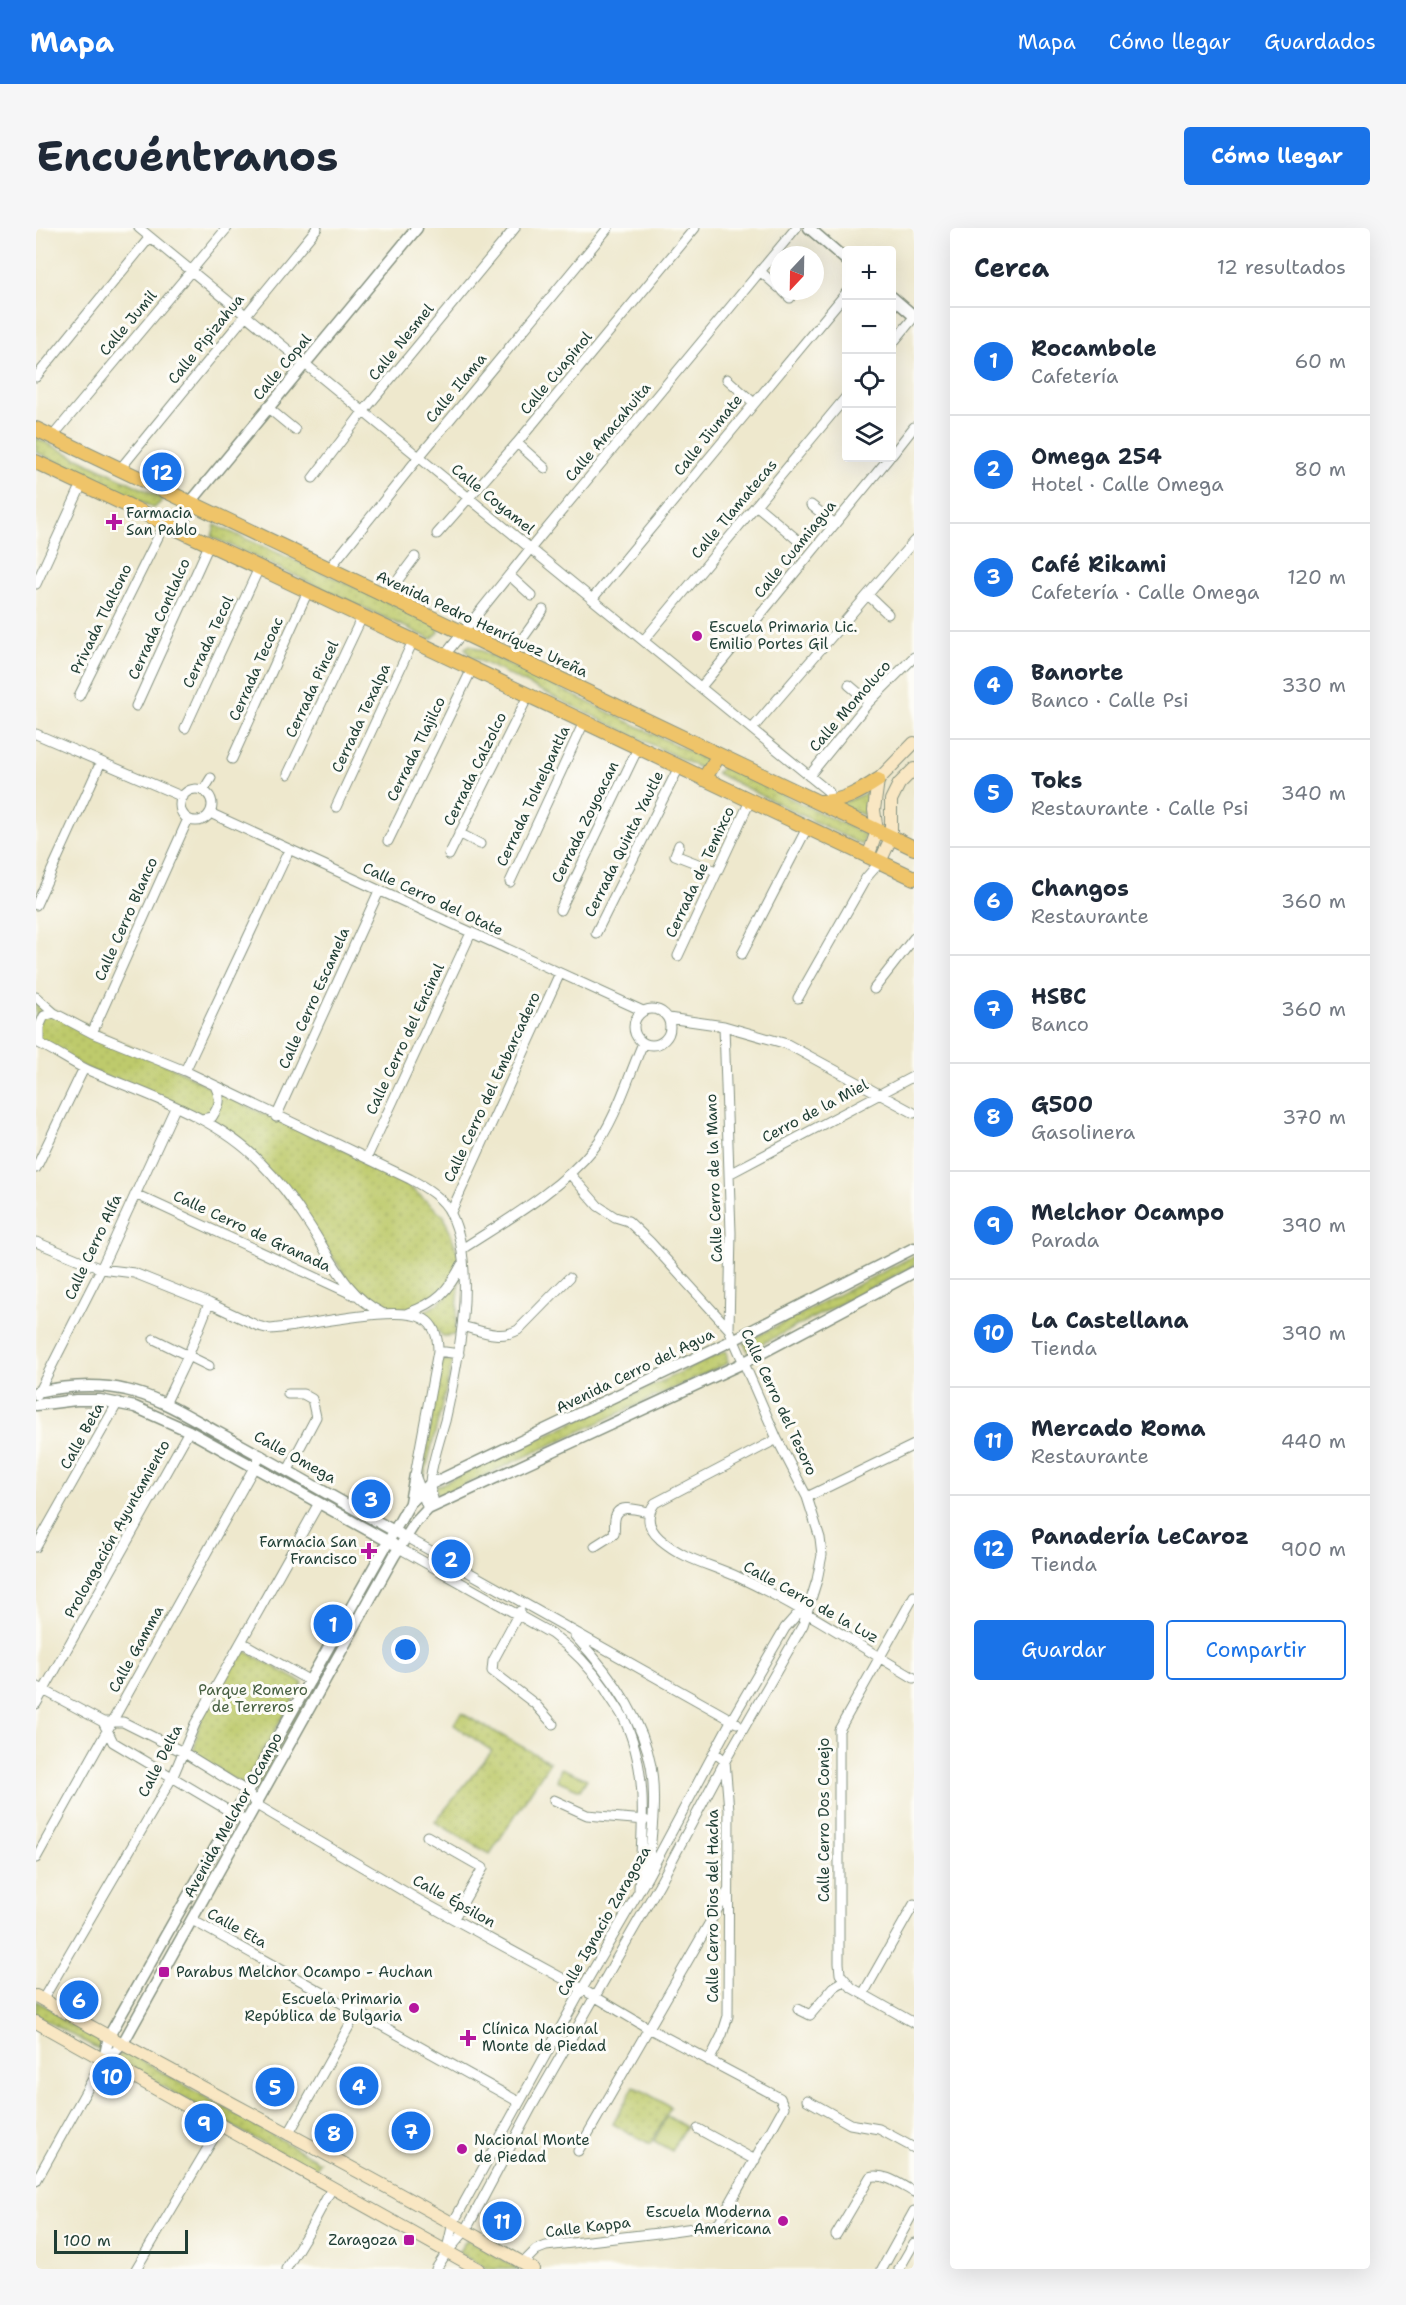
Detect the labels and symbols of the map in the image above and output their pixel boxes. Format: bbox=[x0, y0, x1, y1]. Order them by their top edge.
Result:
north arrow bbox=[770, 246, 824, 300]
street label: Calle Jumil bbox=[95, 286, 162, 360]
street label: Calle Pipizahua bbox=[163, 289, 249, 388]
street label: Calle Nesmel bbox=[364, 299, 438, 385]
street label: Calle Cuapinol bbox=[515, 327, 597, 419]
street label: Calle Copal bbox=[248, 329, 316, 404]
street label: Calle Ilama bbox=[421, 349, 491, 427]
street label: Calle Anacahuita bbox=[561, 378, 656, 486]
street label: Calle Jiumate bbox=[669, 390, 747, 480]
pin: 12 bbox=[142, 450, 182, 494]
street label: Calle Tlamatecas bbox=[686, 455, 782, 563]
street label: Calle Coyamel bbox=[447, 459, 539, 539]
street label: Calle Cuamiagua bbox=[749, 495, 841, 602]
place label: Farmacia San Pablo bbox=[126, 503, 197, 540]
marker: Farmacia San Pablo bbox=[107, 515, 121, 529]
street label: Cerrada Contlalco bbox=[123, 555, 195, 683]
street label: Privada Tlaltono bbox=[66, 561, 136, 677]
street label: Avenida Pedro Henríquez Ureña bbox=[373, 566, 592, 682]
street label: Cerrada Tecol bbox=[178, 592, 238, 691]
street label: Cerrada Tecoac bbox=[224, 614, 288, 724]
place label: Escuela Primaria Lic. Emilio Portes Gil bbox=[709, 617, 857, 654]
marker: Escuela Primaria Lic. Emilio Portes Gil bbox=[690, 629, 704, 643]
street label: Cerrada Pincel bbox=[281, 637, 343, 741]
street label: Calle Momoluco bbox=[805, 656, 895, 756]
street label: Cerrada Texalpa bbox=[327, 660, 395, 776]
street label: Cerrada Tlajilco bbox=[382, 693, 450, 805]
street label: Cerrada Calzolco bbox=[439, 709, 511, 829]
street label: Cerrada Tolnelpantla bbox=[492, 722, 575, 870]
street label: Cerrada Zoyoacan bbox=[547, 758, 623, 886]
street label: Cerrada Quinta Yautle bbox=[580, 768, 668, 920]
street label: Cerrada de Temixco bbox=[661, 803, 739, 941]
street label: Calle Cerro Blanco bbox=[90, 854, 162, 984]
street label: Calle Cerro del Otate bbox=[359, 858, 507, 940]
street label: Calle Cerro Escamela bbox=[274, 923, 355, 1072]
street label: Calle Cerro del Encinal bbox=[361, 960, 449, 1118]
street label: Calle Cerro del Embarcadero bbox=[439, 989, 545, 1185]
street label: Cerro de la Miel bbox=[758, 1074, 872, 1147]
street label: Calle Cerro de la Mano bbox=[701, 1093, 727, 1263]
street label: Calle Cerro de Granada bbox=[170, 1186, 335, 1277]
street label: Calle Cerro Alfa bbox=[60, 1190, 126, 1303]
street label: Avenida Cerro del Agua bbox=[553, 1324, 718, 1418]
street label: Calle Cerro del Tesoro bbox=[736, 1325, 822, 1479]
street label: Calle Beta bbox=[55, 1399, 109, 1473]
street label: Calle Omega bbox=[250, 1426, 340, 1488]
street label: Prolongación Ayuntamiento bbox=[60, 1436, 174, 1622]
pin: 3 bbox=[352, 1476, 390, 1522]
place label: Farmacia San Francisco bbox=[259, 1532, 357, 1569]
pin: 2 bbox=[432, 1536, 470, 1582]
marker: Farmacia San Francisco bbox=[362, 1544, 376, 1558]
street label: Calle Cerro de la Luz bbox=[740, 1556, 882, 1648]
street label: Calle Gamma bbox=[104, 1601, 168, 1696]
pin: 1 bbox=[314, 1602, 352, 1646]
your location bbox=[391, 1635, 420, 1664]
park label: Parque Romero de Terreros bbox=[198, 1680, 308, 1717]
street label: Calle Delta bbox=[133, 1721, 187, 1801]
street label: Avenida Melchor Ocampo bbox=[179, 1729, 287, 1901]
street label: Calle Cerro Dos Conejo bbox=[814, 1738, 834, 1902]
street label: Calle Cerro Dios del Hacha bbox=[703, 1809, 723, 2003]
street label: Calle Ignacio Zaragoza bbox=[553, 1842, 656, 2000]
street label: Calle Épsilon bbox=[409, 1869, 499, 1932]
street label: Calle Eta bbox=[204, 1903, 271, 1953]
place label: Parabus Melchor Ocampo - Auchan bbox=[176, 1962, 433, 1982]
marker: Parabus Melchor Ocampo - Auchan bbox=[157, 1965, 171, 1979]
pin: 6 bbox=[60, 1978, 99, 2022]
place label: Escuela Primaria República de Bulgaria bbox=[245, 1989, 403, 2026]
marker: Escuela Primaria República de Bulgaria bbox=[407, 2001, 421, 2015]
place label: Clínica Nacional Monte de Piedad bbox=[482, 2019, 607, 2056]
marker: Clínica Nacional Monte de Piedad bbox=[459, 2029, 477, 2047]
pin: 10 bbox=[92, 2054, 132, 2098]
pin: 5 bbox=[256, 2064, 294, 2110]
pin: 4 bbox=[340, 2064, 378, 2108]
pin: 9 bbox=[184, 2100, 224, 2146]
pin: 7 bbox=[392, 2108, 430, 2154]
pin: 8 bbox=[314, 2110, 354, 2156]
place label: Nacional Monte de Piedad bbox=[474, 2130, 590, 2167]
marker: Nacional Monte de Piedad bbox=[455, 2142, 469, 2156]
pin: 11 bbox=[482, 2198, 522, 2244]
place label: Escuela Moderna Americana bbox=[646, 2202, 772, 2239]
street label: Calle Kappa bbox=[544, 2212, 632, 2242]
marker: Escuela Moderna Americana bbox=[776, 2214, 790, 2228]
scale bar bbox=[54, 2227, 188, 2254]
place label: Zaragoza bbox=[328, 2230, 398, 2250]
marker: Zaragoza bbox=[402, 2233, 416, 2247]

